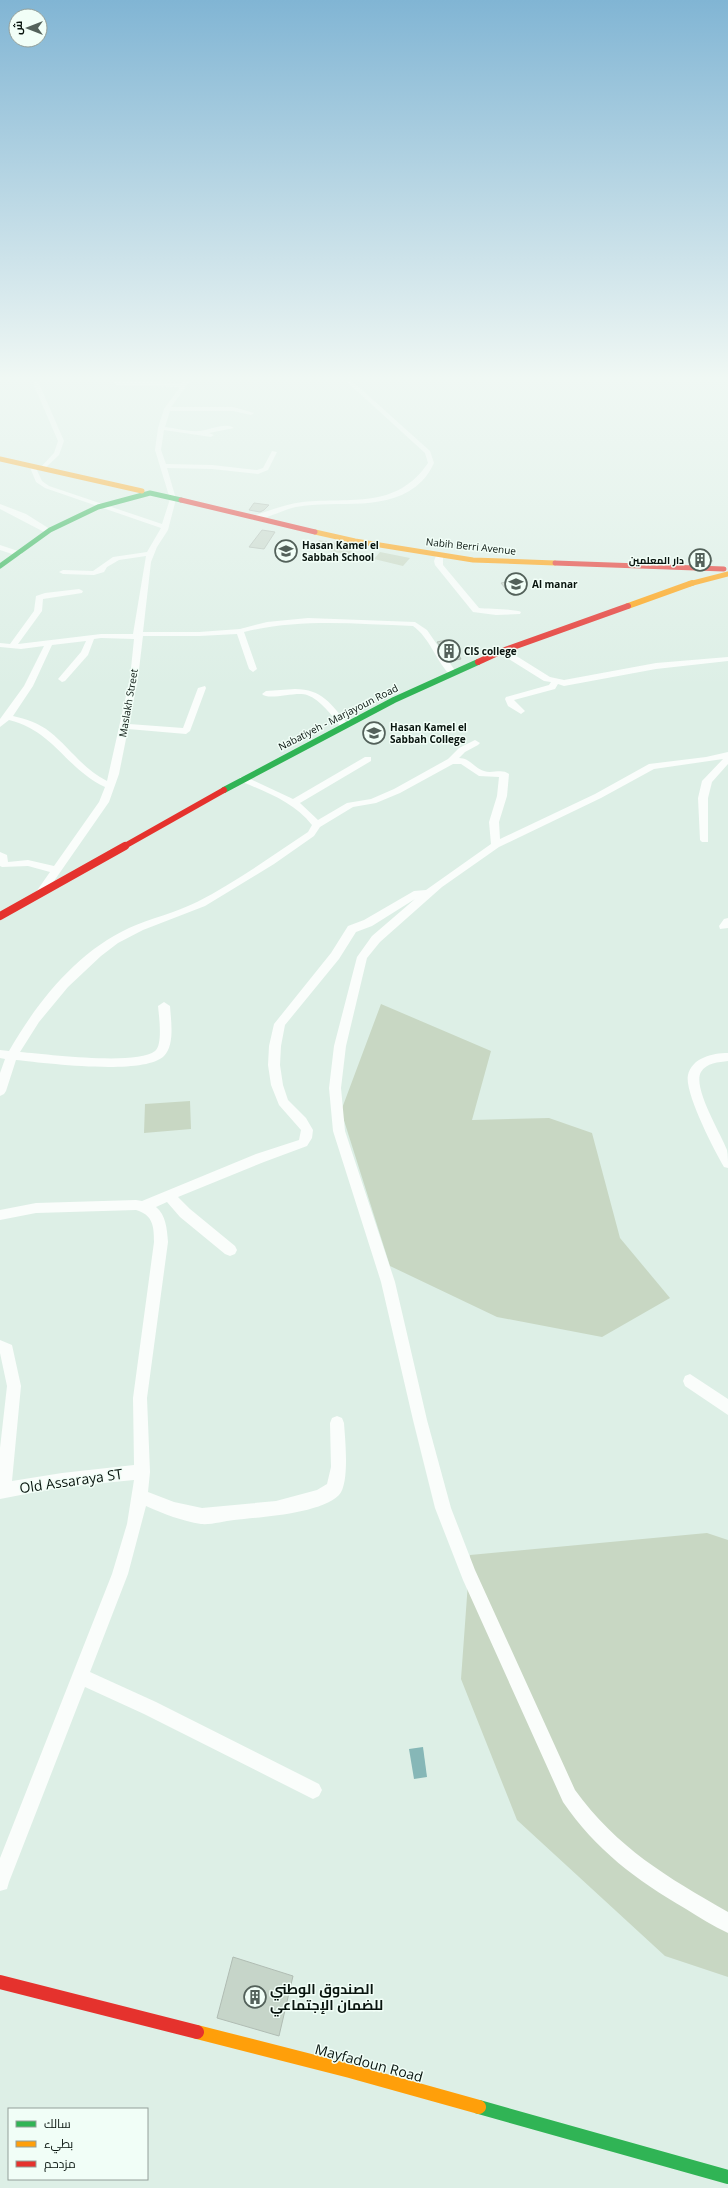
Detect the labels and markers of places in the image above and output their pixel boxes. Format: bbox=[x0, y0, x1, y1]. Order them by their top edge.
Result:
school or university icon: Hasan Kamel el Sabbah School bbox=[273, 538, 299, 564]
place label: Hasan Kamel el Sabbah School bbox=[302, 538, 379, 564]
building icon: دار المعلمين bbox=[687, 547, 713, 573]
place label: دار المعلمين bbox=[629, 553, 684, 567]
school or university icon: Al manar bbox=[503, 571, 529, 597]
place label: Al manar bbox=[532, 577, 578, 591]
building icon: CIS college bbox=[436, 638, 462, 664]
place label: CIS college bbox=[464, 644, 517, 658]
school or university icon: Hasan Kamel el Sabbah College bbox=[361, 720, 387, 746]
place label: Hasan Kamel el Sabbah College bbox=[390, 720, 467, 746]
place label: الصندوق الوطني للضمان الإجتماعي bbox=[270, 1979, 383, 2017]
building icon: الصندوق الوطني للضمان الإجتماعي bbox=[242, 1984, 268, 2010]

